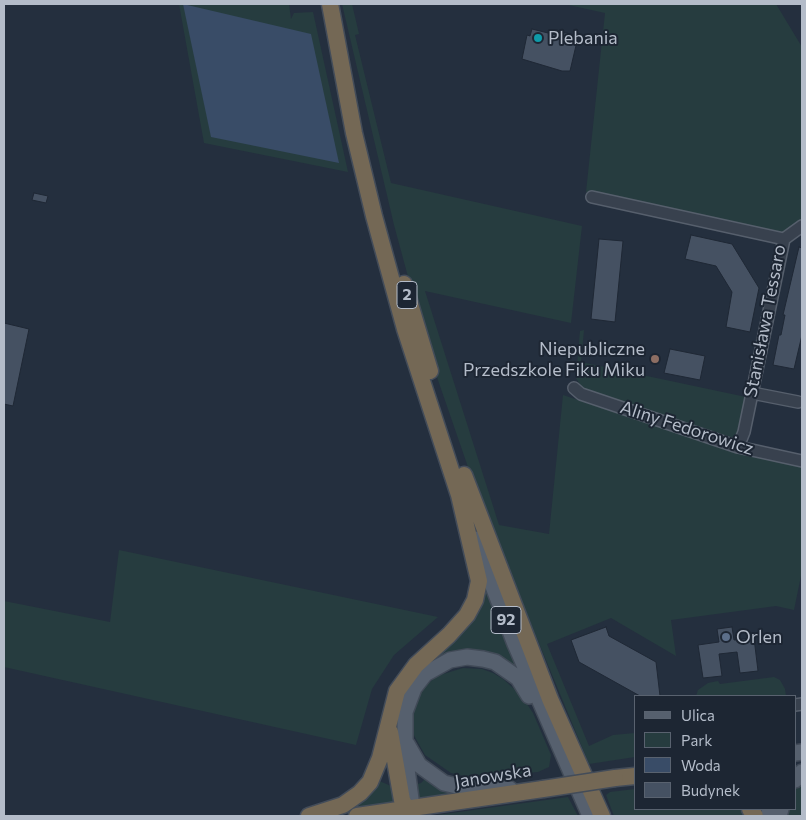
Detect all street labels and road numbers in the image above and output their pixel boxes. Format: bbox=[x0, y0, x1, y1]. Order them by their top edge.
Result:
street label: Stanisława Tessaro bbox=[740, 243, 790, 399]
road number: 2 bbox=[397, 282, 417, 308]
street label: Aliny Fedorowicz bbox=[617, 396, 757, 460]
road number: 92 bbox=[491, 606, 521, 634]
street label: Janowska bbox=[453, 759, 533, 793]

